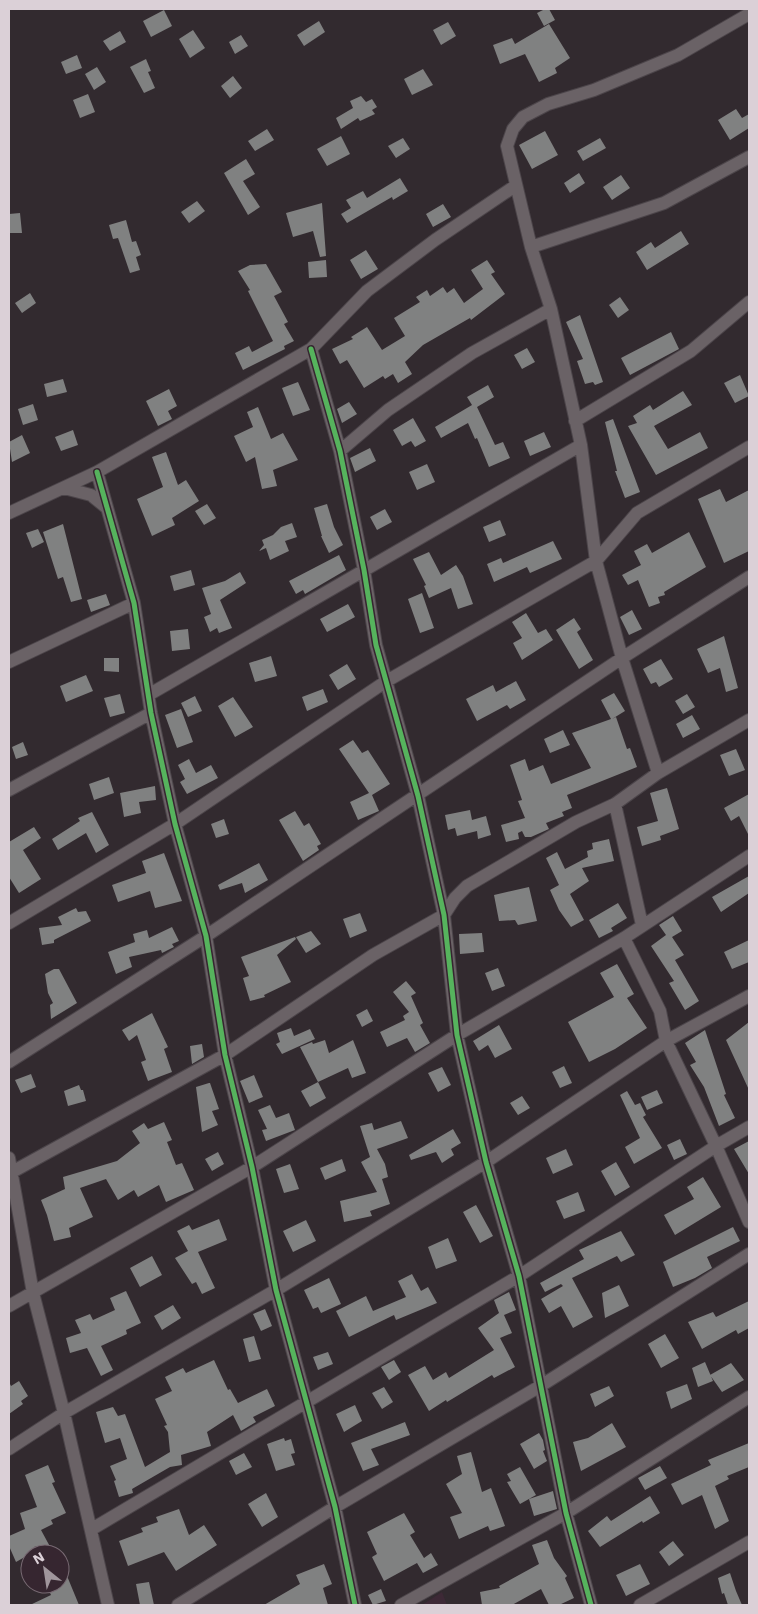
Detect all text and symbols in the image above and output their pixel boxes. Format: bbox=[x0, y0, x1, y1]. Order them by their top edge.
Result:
north arrow bbox=[20, 1544, 70, 1594]
text: N bbox=[30, 1548, 47, 1567]

